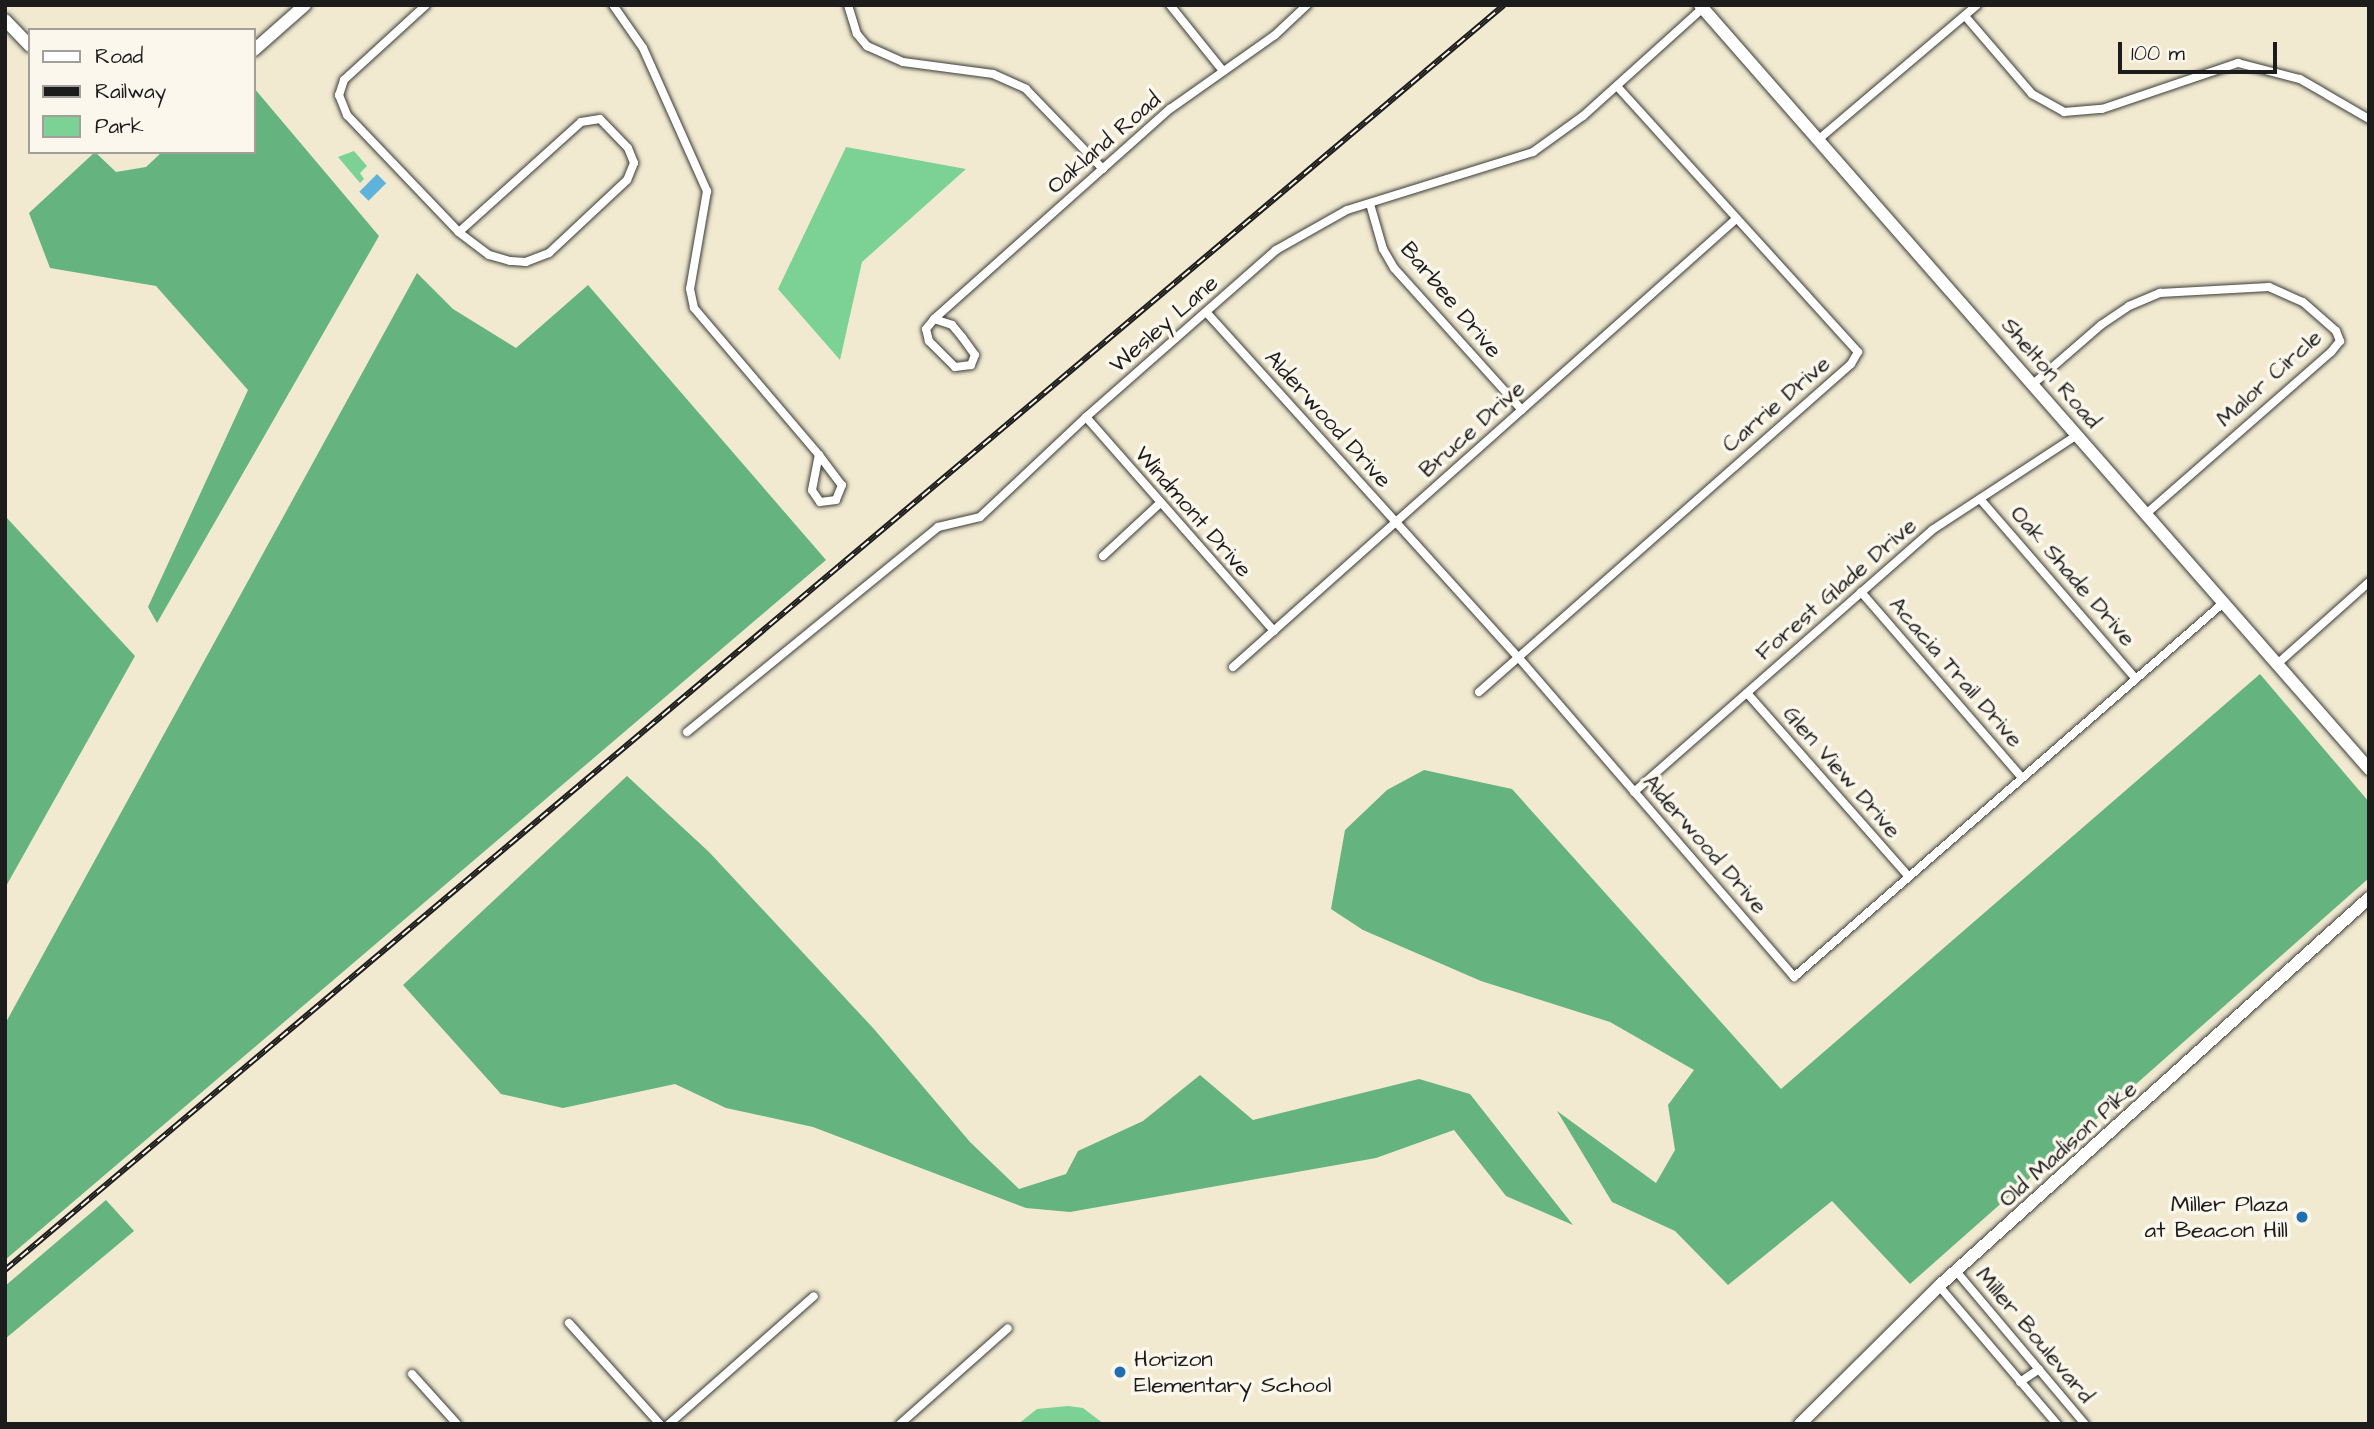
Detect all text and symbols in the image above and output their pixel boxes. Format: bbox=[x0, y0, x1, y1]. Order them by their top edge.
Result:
legend bbox=[28, 28, 256, 154]
scale bar bbox=[2122, 28, 2281, 72]
text: 100 m bbox=[2131, 39, 2185, 68]
text: Road bbox=[95, 42, 143, 71]
text: Railway bbox=[95, 77, 166, 106]
street label: Oakland Road bbox=[1041, 86, 1167, 200]
text: Park bbox=[95, 112, 144, 141]
street label: Barbee Drive bbox=[1394, 236, 1508, 364]
street label: Wesley Lane bbox=[1104, 269, 1224, 379]
street label: Shelton Road bbox=[1995, 312, 2107, 434]
street label: Malor Circle bbox=[2211, 323, 2327, 433]
street label: Alderwood Drive bbox=[1259, 344, 1397, 494]
street label: Carrie Drive bbox=[1716, 350, 1836, 458]
street label: Bruce Drive bbox=[1414, 374, 1530, 484]
street label: Windmont Drive bbox=[1129, 441, 1257, 583]
street label: Oak Shade Drive bbox=[2004, 500, 2142, 652]
street label: Forest Glade Drive bbox=[1750, 512, 1922, 666]
street label: Acacia Trail Drive bbox=[1883, 591, 2029, 753]
street label: Glen View Drive bbox=[1777, 700, 1907, 844]
street label: Alderwood Drive bbox=[1637, 768, 1773, 920]
street label: Old Madison Pike bbox=[1993, 1075, 2143, 1213]
place label: Miller Plaza at Beacon Hill bbox=[2144, 1190, 2288, 1244]
marker: Miller Plaza at Beacon Hill bbox=[2294, 1209, 2310, 1225]
street label: Miller Boulevard bbox=[1970, 1261, 2100, 1409]
place label: Horizon Elementary School bbox=[1134, 1345, 1331, 1399]
marker: Horizon Elementary School bbox=[1112, 1364, 1128, 1380]

